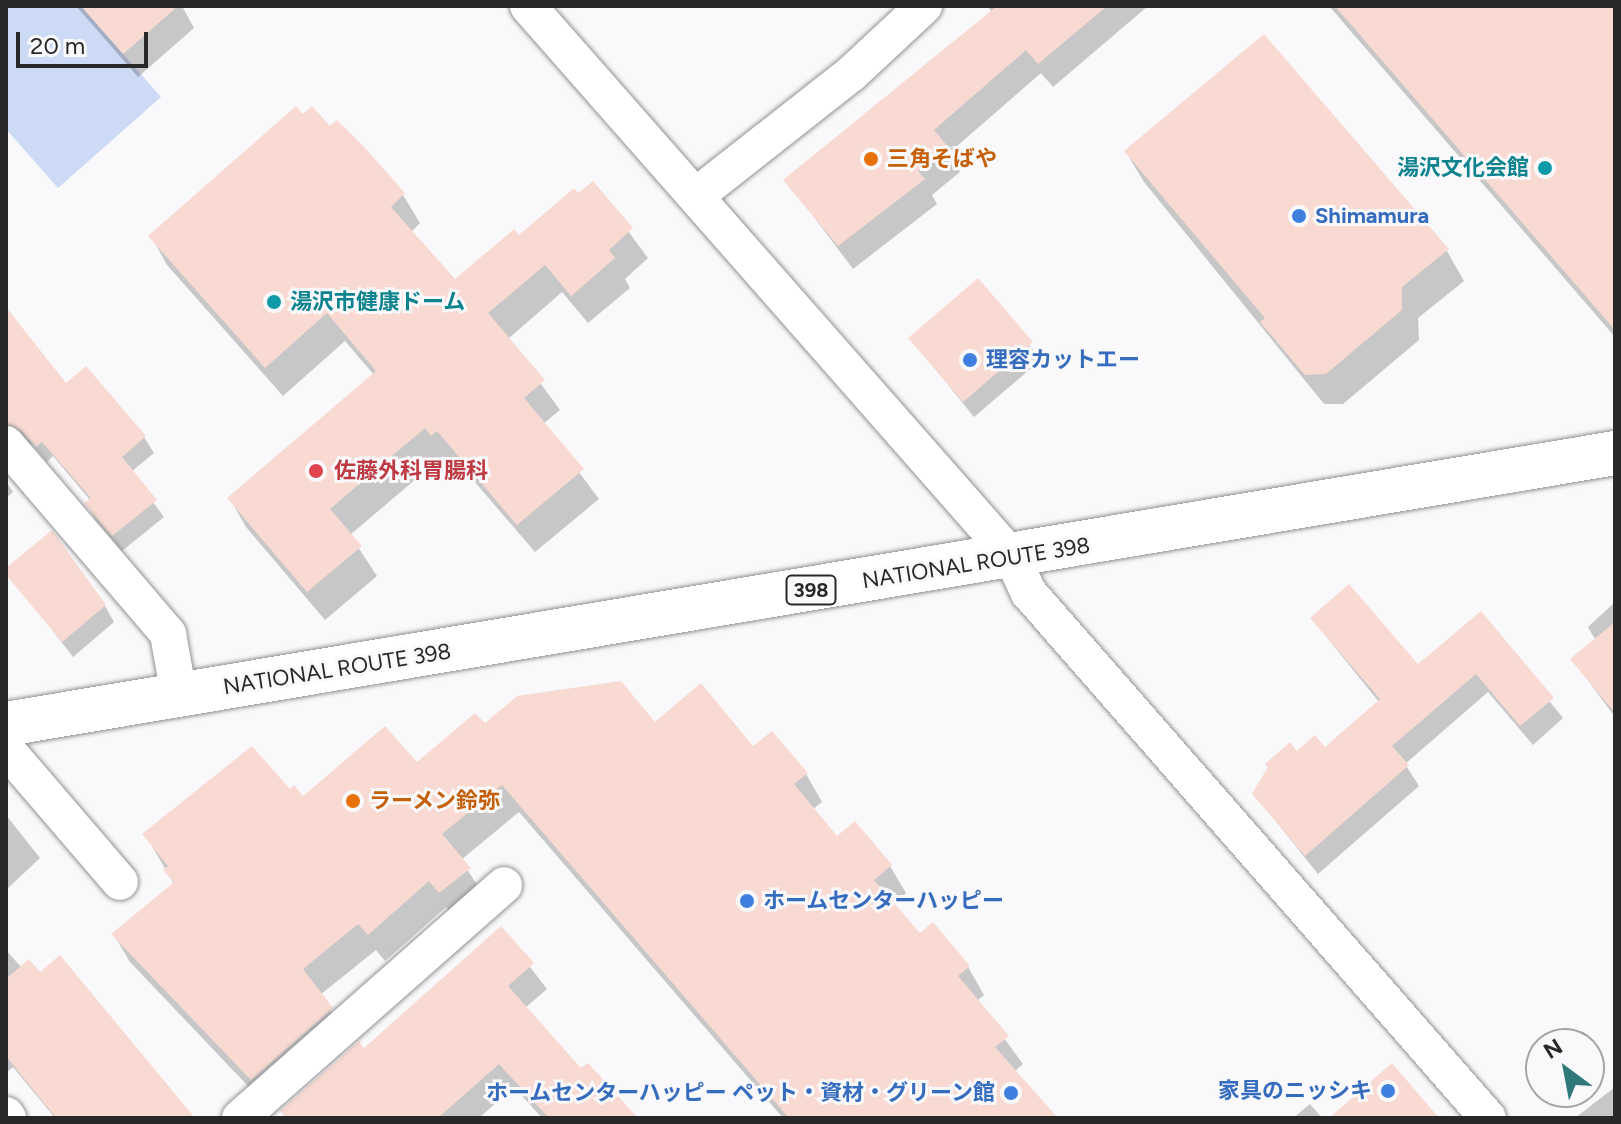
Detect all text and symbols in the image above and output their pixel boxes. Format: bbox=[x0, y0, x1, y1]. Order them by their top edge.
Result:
scale bar bbox=[20, 16, 152, 66]
text: 20 m bbox=[30, 31, 85, 60]
place label: 三角そばや bbox=[887, 146, 997, 172]
marker: 三角そばや bbox=[862, 150, 880, 168]
place label: 湯沢文化会館 bbox=[1397, 155, 1529, 181]
marker: 湯沢文化会館 bbox=[1536, 159, 1554, 177]
place label: Shimamura bbox=[1315, 203, 1429, 229]
marker: Shimamura bbox=[1290, 207, 1308, 225]
place label: 湯沢市健康ドーム bbox=[290, 289, 466, 315]
marker: 湯沢市健康ドーム bbox=[265, 293, 283, 311]
place label: 理容カットエー bbox=[986, 347, 1140, 373]
marker: 理容カットエー bbox=[961, 351, 979, 369]
place label: 佐藤外科胃腸科 bbox=[334, 458, 488, 484]
marker: 佐藤外科胃腸科 bbox=[305, 460, 327, 482]
street label: NATIONAL ROUTE 398 bbox=[860, 532, 1092, 594]
road number: 398 bbox=[785, 574, 837, 606]
street label: NATIONAL ROUTE 398 bbox=[221, 638, 453, 700]
place label: ラーメン鈴弥 bbox=[369, 788, 501, 814]
marker: ラーメン鈴弥 bbox=[344, 792, 362, 810]
place label: ホームセンターハッピー bbox=[763, 888, 1005, 914]
marker: ホームセンターハッピー bbox=[738, 892, 756, 910]
north arrow bbox=[1525, 1028, 1605, 1108]
text: N bbox=[1539, 1033, 1567, 1065]
place label: 家具のニッシキ bbox=[1218, 1078, 1372, 1104]
place label: ホームセンターハッピー ペット・資材・グリーン館 bbox=[484, 1080, 995, 1106]
marker: 家具のニッシキ bbox=[1379, 1082, 1397, 1100]
marker: ホームセンターハッピー ペット・資材・グリーン館 bbox=[1002, 1084, 1020, 1102]

